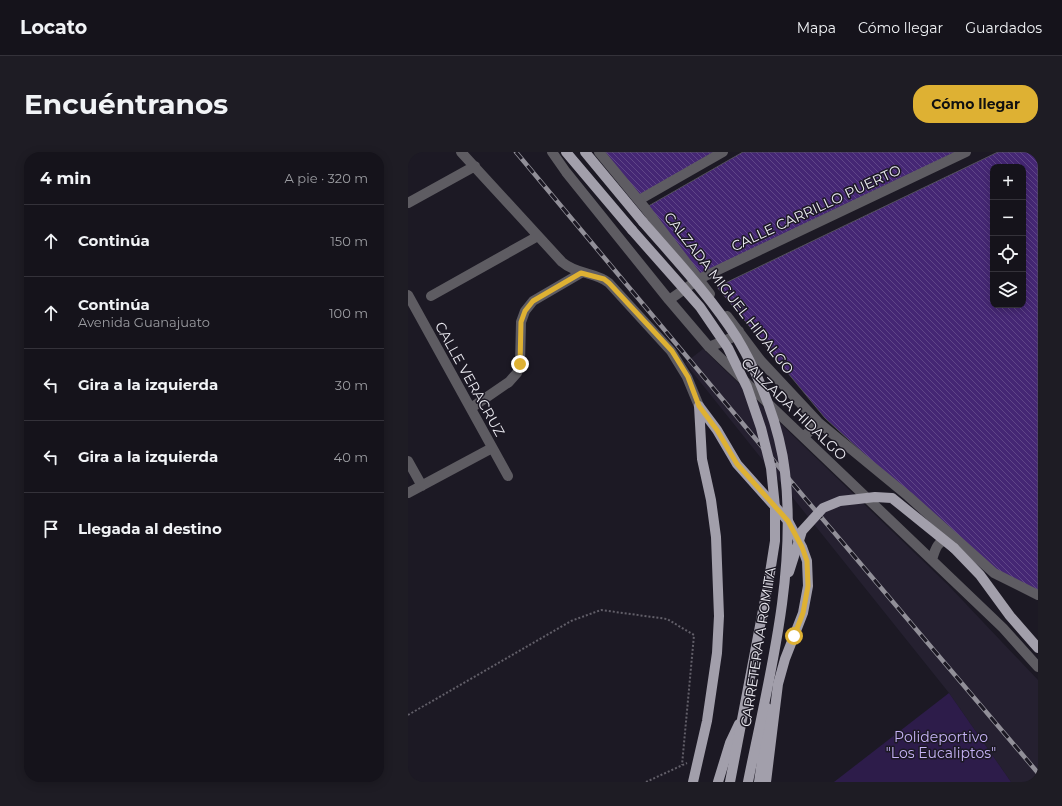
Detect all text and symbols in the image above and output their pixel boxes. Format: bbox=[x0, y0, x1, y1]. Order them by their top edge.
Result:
text: Locato bbox=[20, 16, 87, 39]
text: Mapa bbox=[797, 19, 836, 37]
text: Cómo llegar bbox=[858, 19, 943, 37]
text: Guardados bbox=[965, 19, 1042, 37]
button: Cómo llegar bbox=[913, 85, 1038, 123]
text: Encuéntranos bbox=[24, 87, 228, 121]
street label: CALLE CARRILLO PUERTO bbox=[728, 161, 904, 255]
map controls bbox=[990, 164, 1026, 308]
button: + bbox=[990, 164, 1026, 200]
text: 4 min bbox=[40, 168, 91, 188]
text: A pie · 320 m bbox=[285, 170, 368, 186]
button: − bbox=[990, 200, 1026, 236]
street label: CALZADA MIGUEL HIDALGO bbox=[660, 208, 798, 378]
icon: ahead bbox=[40, 230, 62, 252]
text: Continúa bbox=[78, 231, 150, 250]
text: 150 m bbox=[330, 233, 368, 249]
button: locate bbox=[990, 236, 1026, 272]
button: layers bbox=[990, 272, 1026, 308]
text: Continúa bbox=[78, 295, 150, 314]
icon: ahead bbox=[40, 302, 62, 324]
text: 100 m bbox=[329, 305, 368, 321]
text: Avenida Guanajuato bbox=[78, 314, 210, 330]
street label: CALLE VERACRUZ bbox=[431, 318, 509, 440]
street label: CALZADA HIDALGO bbox=[737, 354, 851, 464]
route end bbox=[511, 355, 529, 373]
icon: left bbox=[40, 374, 62, 396]
text: Gira a la izquierda bbox=[78, 375, 218, 394]
text: 30 m bbox=[335, 377, 368, 393]
icon: left bbox=[40, 446, 62, 468]
text: Gira a la izquierda bbox=[78, 447, 218, 466]
text: 40 m bbox=[334, 449, 368, 465]
icon: arrive bbox=[40, 518, 62, 540]
text: Llegada al destino bbox=[78, 519, 222, 538]
street label: CARRETERA A ROMITA bbox=[736, 565, 780, 728]
route start bbox=[785, 627, 803, 645]
park label: Polideportivo "Los Eucaliptos" bbox=[886, 728, 996, 762]

